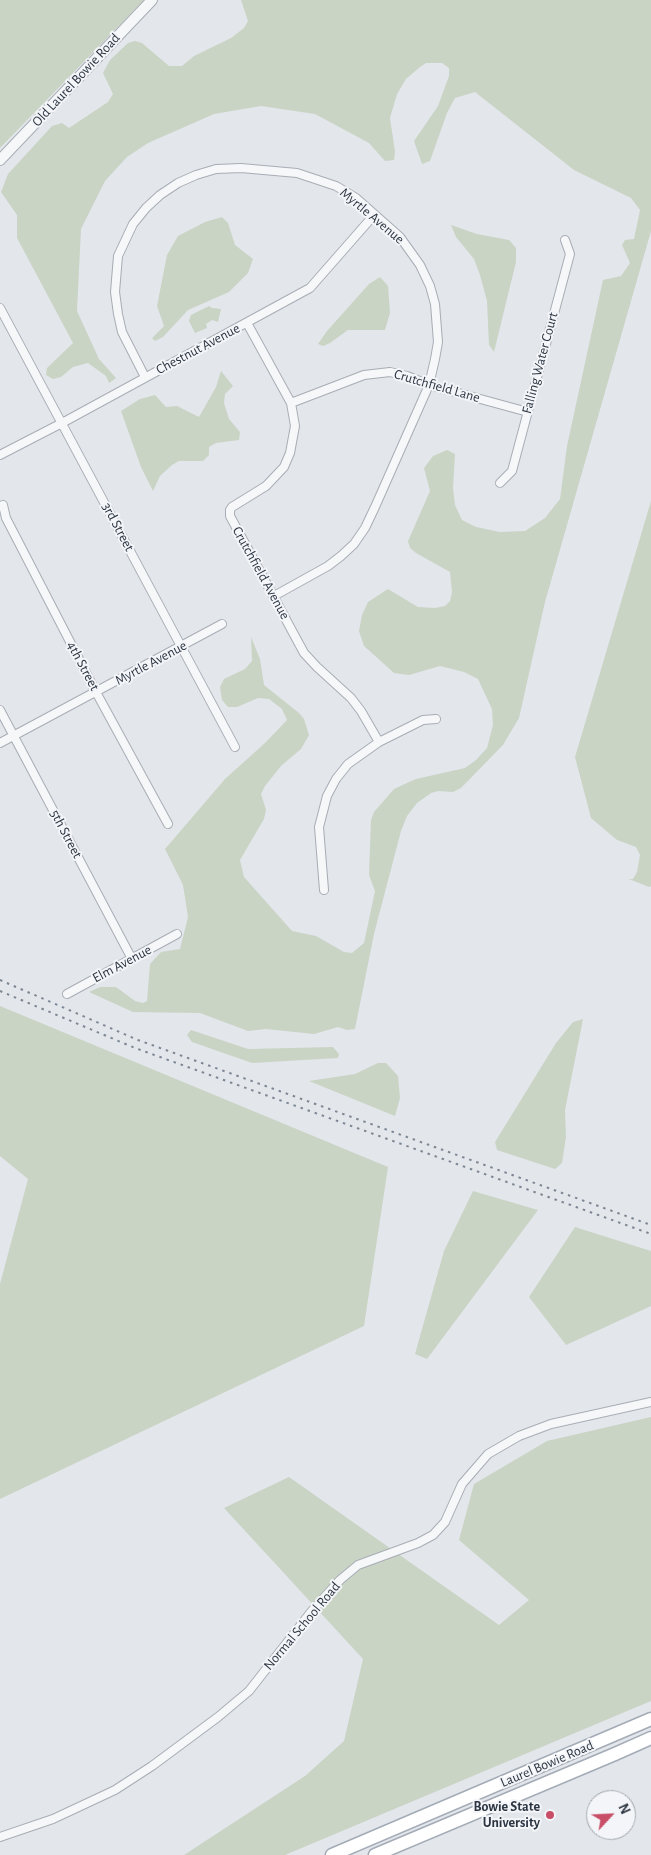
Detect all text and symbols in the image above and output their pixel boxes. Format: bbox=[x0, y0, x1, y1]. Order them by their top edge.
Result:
street label: Old Laurel Bowie Road bbox=[28, 30, 124, 130]
street label: Myrtle Avenue bbox=[336, 184, 408, 248]
street label: Falling Water Court bbox=[518, 310, 562, 416]
street label: Chestnut Avenue bbox=[153, 320, 243, 378]
street label: Crutchfield Lane bbox=[392, 366, 482, 406]
street label: 3rd Street bbox=[98, 500, 138, 554]
street label: Crutchfield Avenue bbox=[229, 524, 293, 622]
street label: Myrtle Avenue bbox=[112, 637, 190, 689]
street label: 4th Street bbox=[63, 638, 103, 694]
street label: 5th Street bbox=[46, 807, 86, 861]
street label: Elm Avenue bbox=[90, 941, 154, 987]
street label: Normal School Road bbox=[260, 1578, 344, 1674]
street label: Laurel Bowie Road bbox=[498, 1737, 596, 1791]
north arrow bbox=[586, 1790, 636, 1840]
place label: Bowie State University bbox=[473, 1799, 540, 1831]
text: N bbox=[615, 1802, 632, 1816]
marker: Bowie State University bbox=[544, 1809, 556, 1821]

